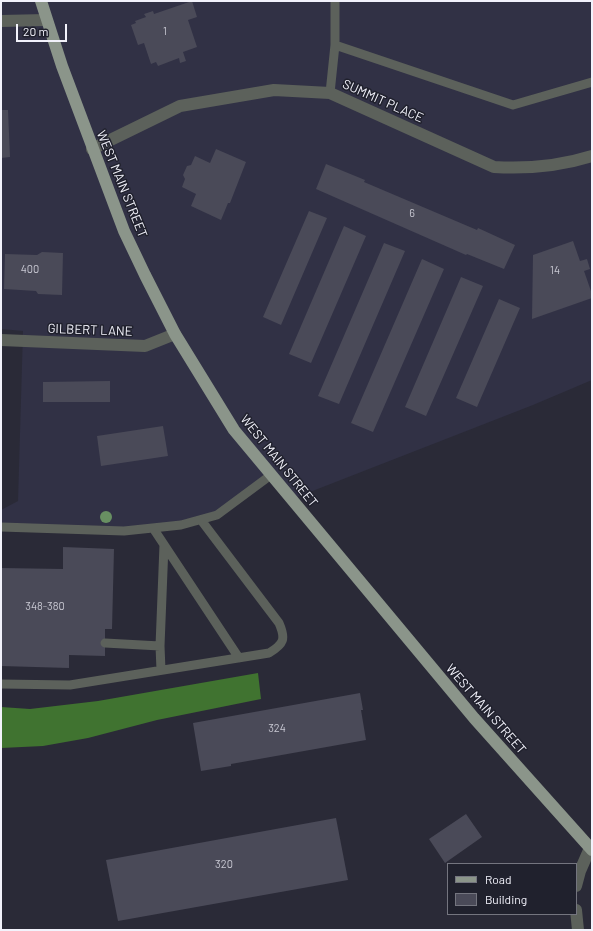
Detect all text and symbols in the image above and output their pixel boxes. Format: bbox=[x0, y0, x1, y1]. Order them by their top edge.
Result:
scale bar bbox=[18, 16, 69, 42]
text: 20 m bbox=[23, 24, 49, 38]
house number: 1 bbox=[163, 24, 167, 38]
street label: SUMMIT PLACE bbox=[340, 76, 426, 126]
street label: WEST MAIN STREET bbox=[93, 128, 151, 240]
house number: 6 bbox=[409, 206, 415, 220]
house number: 400 bbox=[21, 262, 39, 276]
house number: 14 bbox=[550, 263, 560, 277]
street label: GILBERT LANE bbox=[47, 321, 133, 339]
street label: WEST MAIN STREET bbox=[237, 412, 321, 510]
house number: 348-380 bbox=[25, 599, 65, 613]
street label: WEST MAIN STREET bbox=[443, 661, 529, 757]
house number: 324 bbox=[268, 721, 286, 735]
house number: 320 bbox=[215, 857, 233, 871]
legend bbox=[447, 863, 577, 915]
text: Road bbox=[485, 872, 512, 886]
text: Building bbox=[485, 892, 527, 906]

